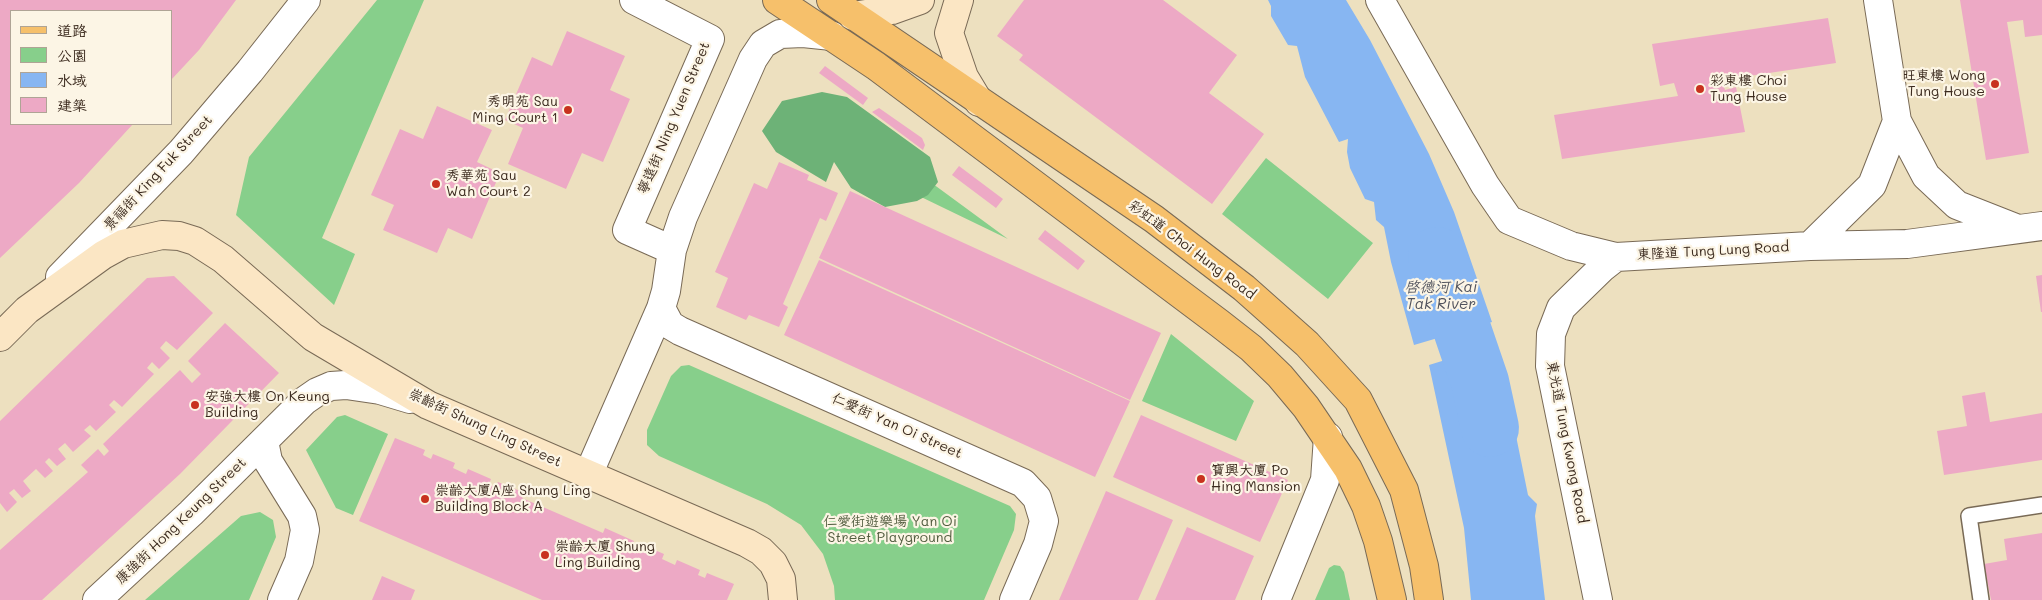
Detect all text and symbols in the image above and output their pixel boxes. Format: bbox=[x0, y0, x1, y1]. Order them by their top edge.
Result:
legend bbox=[10, 10, 172, 125]
text: 道路 bbox=[57, 20, 87, 40]
street label: 寧遠街 Ning Yuen Street bbox=[634, 39, 714, 197]
text: 公園 bbox=[57, 45, 87, 65]
place label: 旺東樓 Wong Tung House bbox=[1902, 68, 1985, 100]
text: 水域 bbox=[57, 70, 87, 90]
place label: 彩東樓 Choi Tung House bbox=[1710, 73, 1787, 105]
marker: 旺東樓 Wong Tung House bbox=[1989, 78, 2001, 90]
marker: 彩東樓 Choi Tung House bbox=[1694, 83, 1706, 95]
place label: 秀明苑 Sau Ming Court 1 bbox=[472, 94, 558, 126]
text: 建築 bbox=[57, 95, 87, 115]
marker: 秀明苑 Sau Ming Court 1 bbox=[562, 104, 574, 116]
street label: 景福街 King Fuk Street bbox=[100, 112, 216, 234]
place label: 秀華苑 Sau Wah Court 2 bbox=[446, 168, 531, 200]
marker: 秀華苑 Sau Wah Court 2 bbox=[430, 178, 442, 190]
street label: 彩虹道 Choi Hung Road bbox=[1125, 197, 1259, 303]
street label: 東隆道 Tung Lung Road bbox=[1636, 239, 1790, 263]
water label: 啓德河 Kai Tak River bbox=[1405, 278, 1477, 313]
street label: 東光道 Tung Kwong Road bbox=[1543, 359, 1591, 525]
street label: 崇齡街 Shung Ling Street bbox=[406, 385, 564, 471]
place label: 安強大樓 On Keung Building bbox=[205, 389, 330, 422]
street label: 仁愛街 Yan Oi Street bbox=[829, 390, 965, 462]
marker: 安強大樓 On Keung Building bbox=[189, 399, 201, 411]
street label: 康強街 Hong Keung Street bbox=[112, 454, 250, 588]
place label: 寶興大廈 Po Hing Mansion bbox=[1211, 463, 1300, 496]
marker: 寶興大廈 Po Hing Mansion bbox=[1195, 473, 1207, 485]
place label: 崇齡大廈A座 Shung Ling Building Block A bbox=[435, 483, 590, 516]
marker: 崇齡大廈A座 Shung Ling Building Block A bbox=[419, 493, 431, 505]
park label: 仁愛街遊樂場 Yan Oi Street Playground bbox=[823, 514, 957, 546]
place label: 崇齡大廈 Shung Ling Building bbox=[555, 539, 655, 572]
marker: 崇齡大廈 Shung Ling Building bbox=[539, 549, 551, 561]

